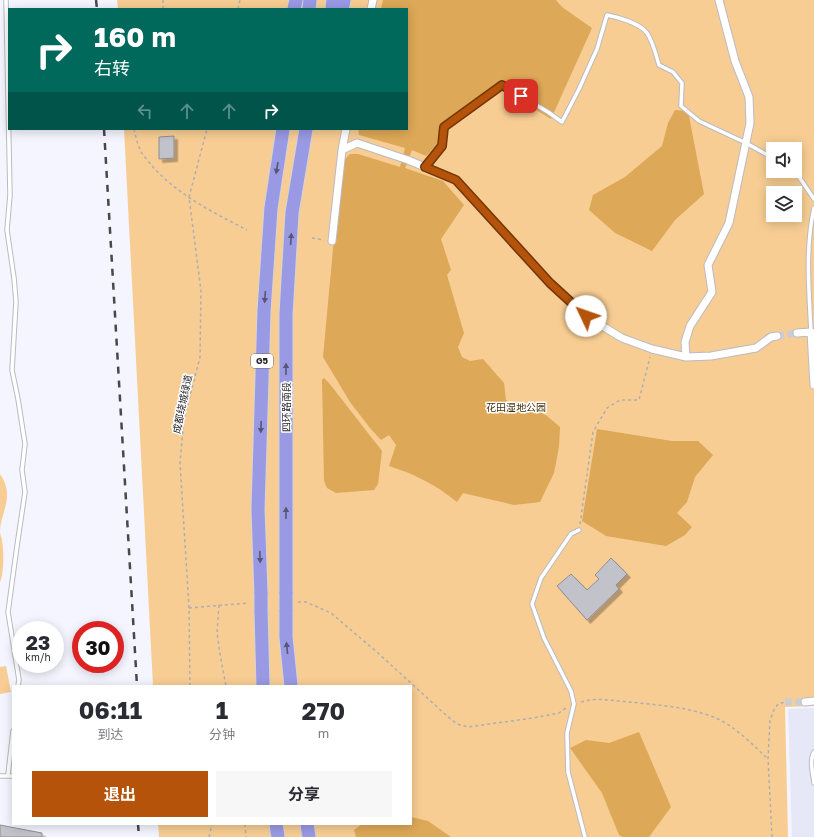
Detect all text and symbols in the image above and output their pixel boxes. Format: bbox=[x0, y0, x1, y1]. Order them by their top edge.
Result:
text: 160 m bbox=[94, 20, 176, 53]
icon: right bbox=[28, 24, 80, 76]
text: 右转 bbox=[94, 57, 130, 79]
pin bbox=[504, 79, 538, 113]
icon: arrive bbox=[510, 85, 532, 107]
icon: left bbox=[134, 100, 156, 122]
icon: ahead bbox=[176, 100, 198, 122]
icon: ahead bbox=[218, 100, 240, 122]
icon: right bbox=[260, 100, 282, 122]
map controls bbox=[766, 142, 802, 222]
button: sound bbox=[766, 142, 802, 178]
one-way arrow bbox=[274, 161, 280, 174]
button: layers bbox=[766, 186, 802, 222]
one-way arrow bbox=[287, 233, 294, 245]
one-way arrow bbox=[261, 291, 268, 303]
position arrow bbox=[565, 295, 607, 337]
road number: G5 bbox=[251, 354, 273, 368]
one-way arrow bbox=[283, 362, 289, 375]
street label: 成都绕城绿道 bbox=[170, 373, 194, 435]
street label: 四环路南段 bbox=[280, 382, 292, 432]
park label: 花田湿地公园 bbox=[486, 401, 546, 413]
one-way arrow bbox=[257, 421, 264, 433]
one-way arrow bbox=[283, 506, 289, 519]
one-way arrow bbox=[256, 551, 263, 563]
speed limit sign: 30 bbox=[72, 621, 124, 673]
text: 23 bbox=[26, 630, 50, 654]
one-way arrow bbox=[284, 642, 290, 654]
text: km/h bbox=[25, 651, 51, 663]
text: 06:11 bbox=[79, 695, 142, 724]
text: 1 bbox=[216, 695, 228, 724]
text: 270 bbox=[302, 696, 345, 725]
text: m bbox=[318, 725, 329, 741]
text: 到达 bbox=[97, 726, 123, 742]
text: 分钟 bbox=[209, 726, 235, 742]
button: 退出 bbox=[32, 771, 208, 817]
button: 分享 bbox=[216, 771, 392, 817]

